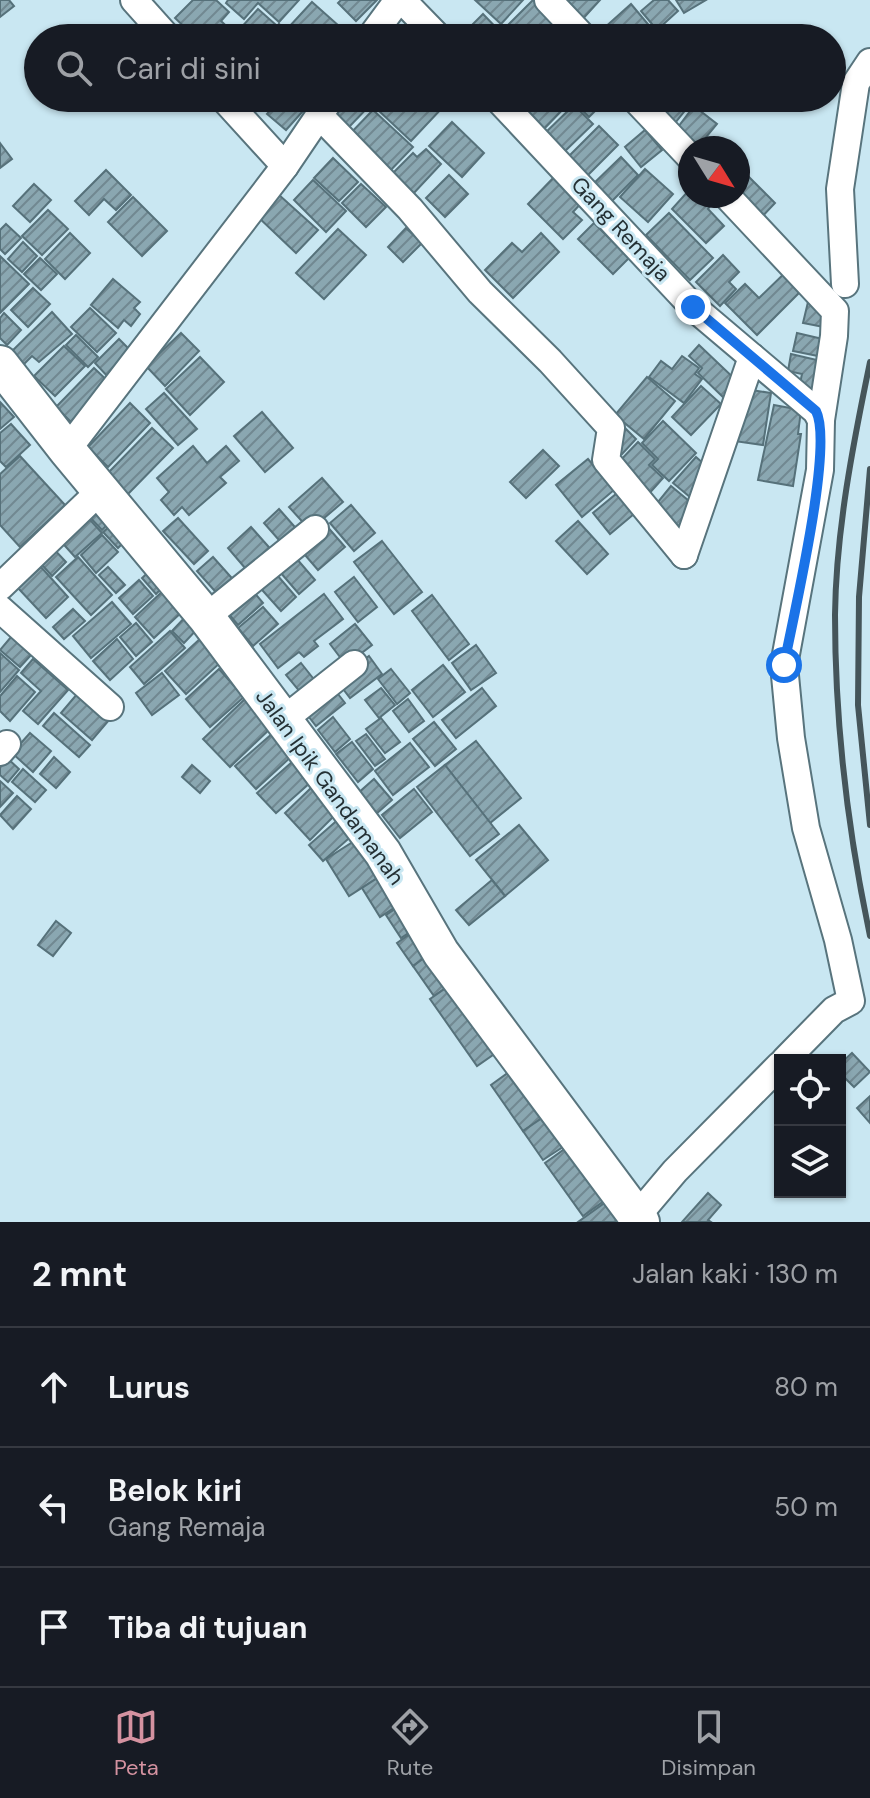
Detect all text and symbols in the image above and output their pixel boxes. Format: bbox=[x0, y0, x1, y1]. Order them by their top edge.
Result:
search box bbox=[24, 24, 846, 112]
icon: search bbox=[52, 46, 96, 90]
text: Cari di sini bbox=[116, 49, 261, 88]
north arrow bbox=[678, 136, 750, 208]
street label: Gang Remaja bbox=[565, 170, 677, 288]
route end bbox=[675, 289, 711, 325]
route start bbox=[766, 647, 802, 683]
street label: Jalan Ipik Gandamanah bbox=[249, 683, 411, 891]
map controls bbox=[774, 1054, 846, 1198]
button: locate bbox=[774, 1054, 846, 1126]
button: layers bbox=[774, 1126, 846, 1198]
text: 2 mnt bbox=[32, 1252, 127, 1297]
text: Jalan kaki · 130 m bbox=[632, 1257, 838, 1291]
icon: ahead bbox=[32, 1365, 76, 1409]
text: Lurus bbox=[108, 1368, 190, 1407]
text: 80 m bbox=[774, 1370, 838, 1404]
text: Belok kiri bbox=[108, 1471, 242, 1510]
icon: left bbox=[32, 1485, 76, 1529]
text: 50 m bbox=[774, 1490, 838, 1524]
text: Gang Remaja bbox=[108, 1510, 265, 1544]
icon: arrive bbox=[32, 1605, 76, 1649]
text: Tiba di tujuan bbox=[108, 1608, 308, 1647]
tab: Peta bbox=[114, 1705, 159, 1782]
tab: Rute bbox=[387, 1705, 433, 1782]
tab: Disimpan bbox=[661, 1705, 756, 1782]

